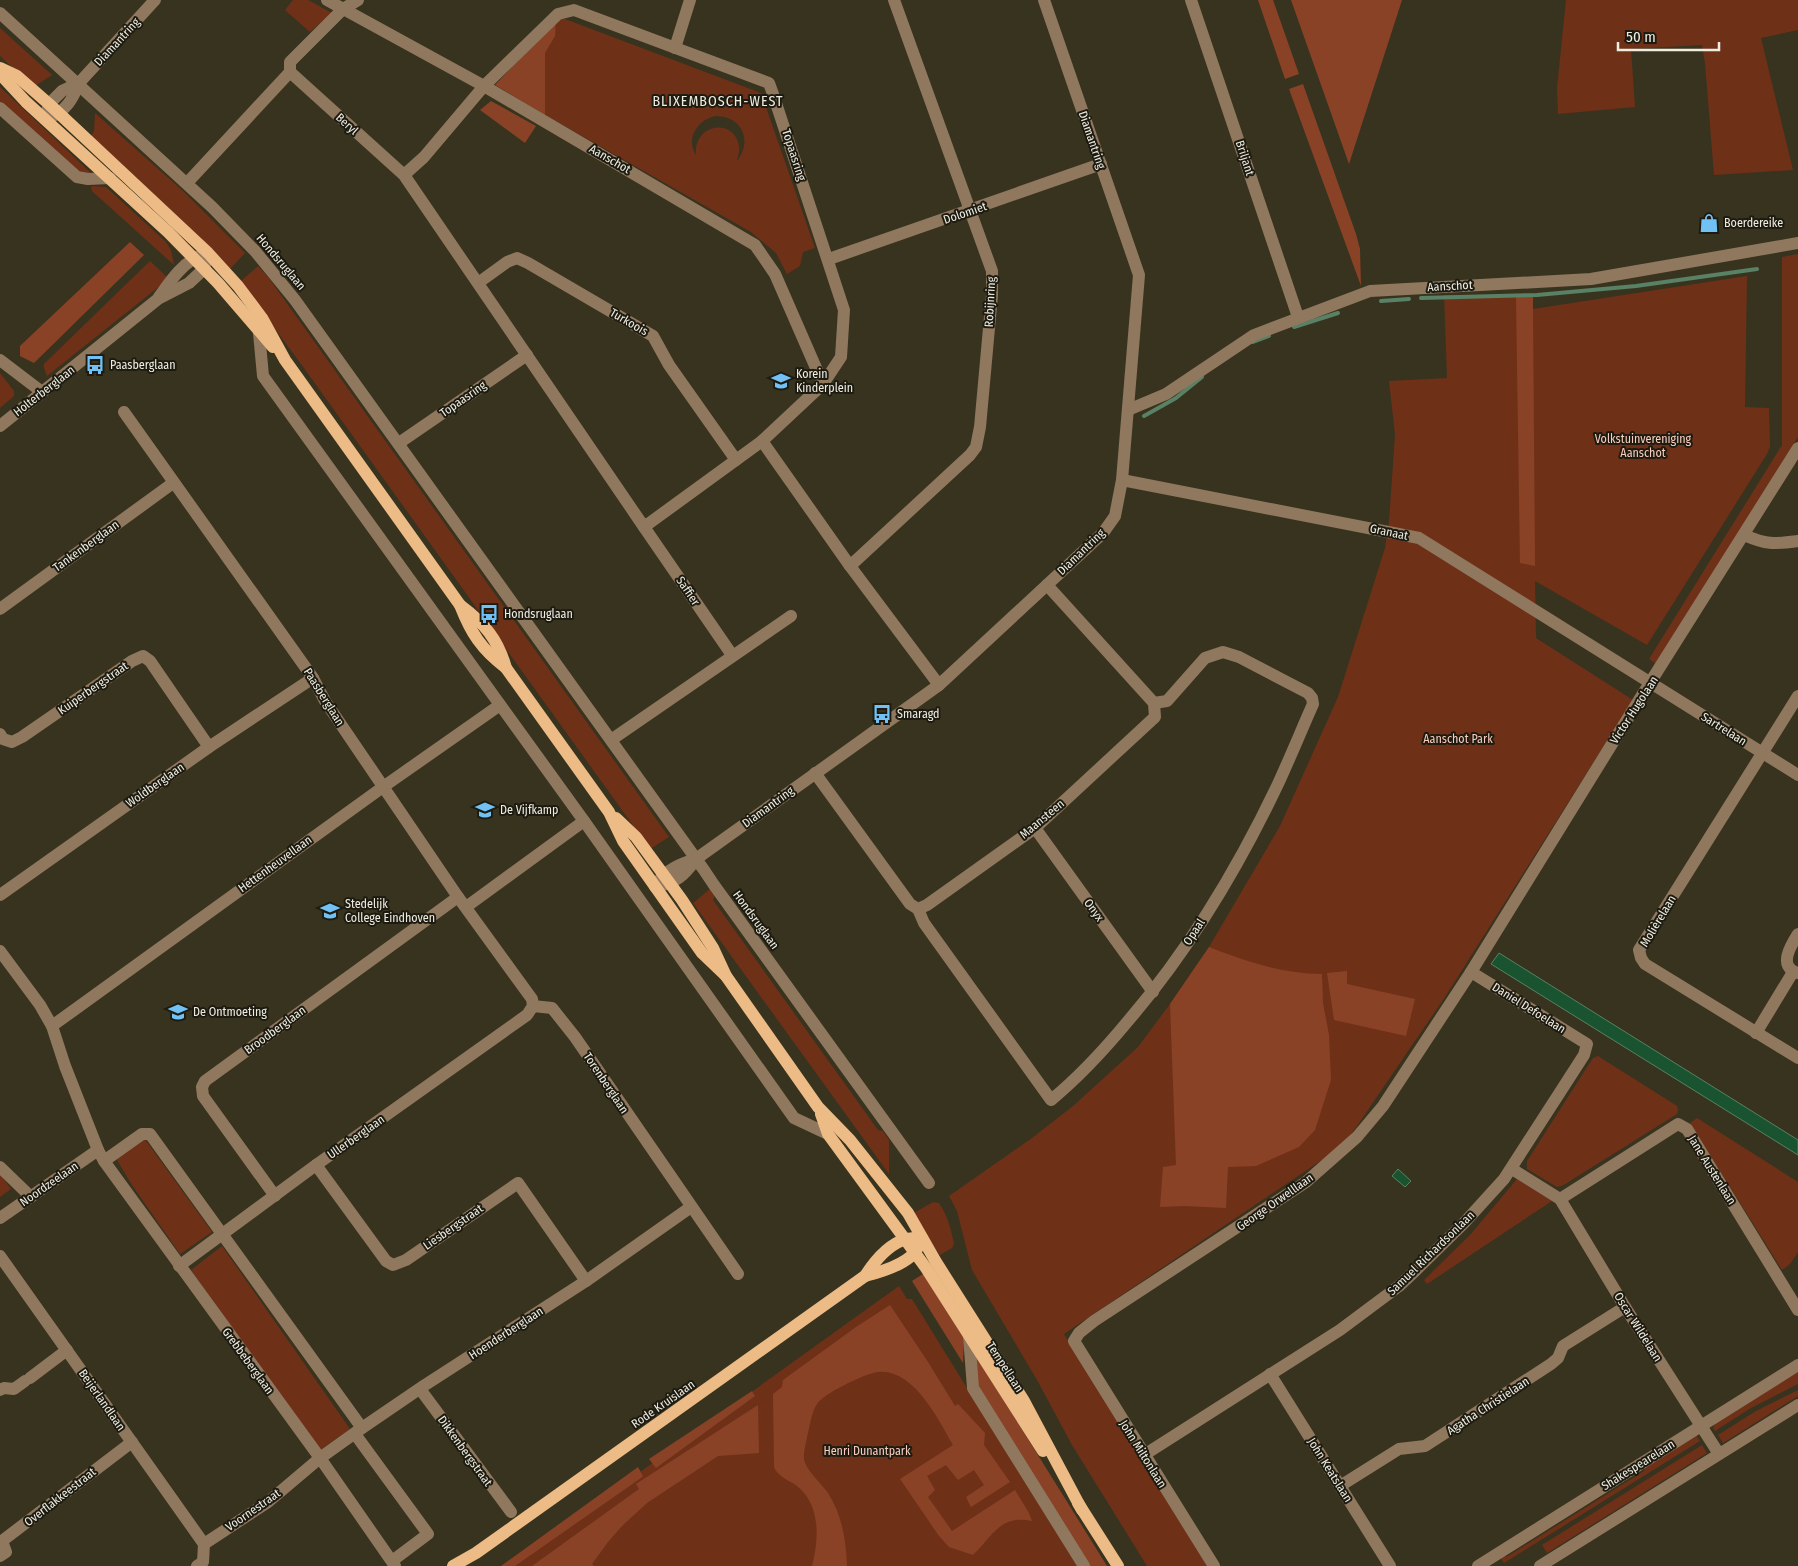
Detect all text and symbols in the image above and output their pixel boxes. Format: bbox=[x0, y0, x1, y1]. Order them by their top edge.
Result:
street label: Diamantring bbox=[91, 15, 143, 69]
scale bar bbox=[1618, 20, 1719, 52]
text: 50 m bbox=[1626, 28, 1656, 46]
district label: BLIXEMBOSCH-WEST bbox=[652, 93, 784, 110]
street label: Diamantring bbox=[1076, 109, 1109, 171]
street label: Beryl bbox=[333, 110, 361, 138]
street label: Topaasring bbox=[779, 127, 809, 183]
street label: Briljant bbox=[1233, 139, 1257, 177]
street label: Aanschot bbox=[587, 142, 633, 176]
street label: Dolomiet bbox=[942, 199, 989, 227]
shop icon: Boerdereike bbox=[1698, 212, 1720, 234]
place label: Boerdereike bbox=[1724, 216, 1783, 230]
street label: Hondsruglaan bbox=[254, 231, 308, 293]
street label: Robijnring bbox=[982, 276, 998, 328]
street label: Aanschot bbox=[1427, 278, 1473, 294]
street label: Turkoois bbox=[607, 305, 651, 339]
bus stop icon: Paasberglaan bbox=[84, 354, 106, 376]
place label: Paasberglaan bbox=[110, 358, 176, 372]
street label: Holterberglaan bbox=[11, 363, 77, 419]
place label: Korein Kinderplein bbox=[796, 367, 853, 395]
school or university icon: Korein Kinderplein bbox=[770, 370, 792, 392]
street label: Topaasring bbox=[437, 378, 489, 420]
park label: Volkstuinvereniging Aanschot bbox=[1595, 432, 1692, 460]
street label: Tankenberglaan bbox=[50, 517, 122, 575]
street label: Granaat bbox=[1369, 521, 1409, 543]
street label: Diamantring bbox=[1054, 526, 1108, 578]
street label: Saffier bbox=[673, 574, 703, 609]
bus stop icon: Hondsruglaan bbox=[478, 603, 500, 625]
place label: Hondsruglaan bbox=[504, 607, 573, 621]
street label: Kuiperbergstraat bbox=[55, 659, 131, 717]
street label: Paasberglaan bbox=[301, 666, 347, 728]
street label: Victor Hugolaan bbox=[1607, 674, 1661, 746]
bus stop icon: Smaragd bbox=[871, 703, 893, 725]
place label: Smaragd bbox=[897, 707, 940, 721]
street label: Sartrelaan bbox=[1699, 710, 1749, 748]
park label: Aanschot Park bbox=[1423, 732, 1493, 746]
street label: Woldberglaan bbox=[123, 760, 187, 810]
street label: Diamantring bbox=[739, 783, 797, 830]
street label: Maansteen bbox=[1017, 796, 1067, 842]
school or university icon: De Vijfkamp bbox=[474, 799, 496, 821]
place label: De Vijfkamp bbox=[500, 803, 558, 817]
street label: Hettenheuvellaan bbox=[236, 833, 314, 895]
street label: Hondsruglaan bbox=[730, 888, 782, 952]
street label: Molièrelaan bbox=[1637, 893, 1679, 949]
street label: Onyx bbox=[1081, 896, 1107, 925]
place label: Stedelijk College Eindhoven bbox=[345, 897, 435, 925]
school or university icon: Stedelijk College Eindhoven bbox=[319, 900, 341, 922]
street label: Opaal bbox=[1180, 916, 1208, 948]
street label: Daniel Defoelaan bbox=[1490, 980, 1568, 1036]
school or university icon: De Ontmoeting bbox=[167, 1001, 189, 1023]
street label: Broodberglaan bbox=[242, 1003, 308, 1057]
place label: De Ontmoeting bbox=[193, 1005, 267, 1019]
street label: Torenberglaan bbox=[581, 1050, 631, 1116]
street label: Ullerberglaan bbox=[325, 1112, 387, 1162]
street label: Jane Austenlaan bbox=[1685, 1133, 1739, 1207]
street label: Noordzeelaan bbox=[17, 1159, 81, 1209]
street label: George Orwelllaan bbox=[1234, 1170, 1316, 1234]
street label: Liesbergstraat bbox=[420, 1201, 486, 1253]
street label: Samuel Richardsonlaan bbox=[1385, 1208, 1477, 1298]
street label: Oscar Wildelaan bbox=[1611, 1290, 1665, 1364]
street label: Hoenderberglaan bbox=[466, 1304, 546, 1362]
street label: Grebbeberglaan bbox=[219, 1325, 277, 1397]
street label: Tempellaan bbox=[984, 1339, 1026, 1395]
street label: Beijerlandlaan bbox=[76, 1367, 128, 1433]
street label: Agatha Christielaan bbox=[1444, 1374, 1532, 1438]
street label: Rode Kruislaan bbox=[629, 1377, 697, 1431]
street label: Dikkenbergstraat bbox=[435, 1413, 495, 1489]
street label: John Miltonlaan bbox=[1117, 1418, 1169, 1490]
street label: John Keatslaan bbox=[1305, 1435, 1355, 1505]
street label: Shakespearelaan bbox=[1599, 1437, 1677, 1493]
park label: Henri Dunantpark bbox=[823, 1444, 911, 1458]
street label: Overflakkeestraat bbox=[22, 1465, 99, 1529]
street label: Voornestraat bbox=[223, 1486, 283, 1534]

